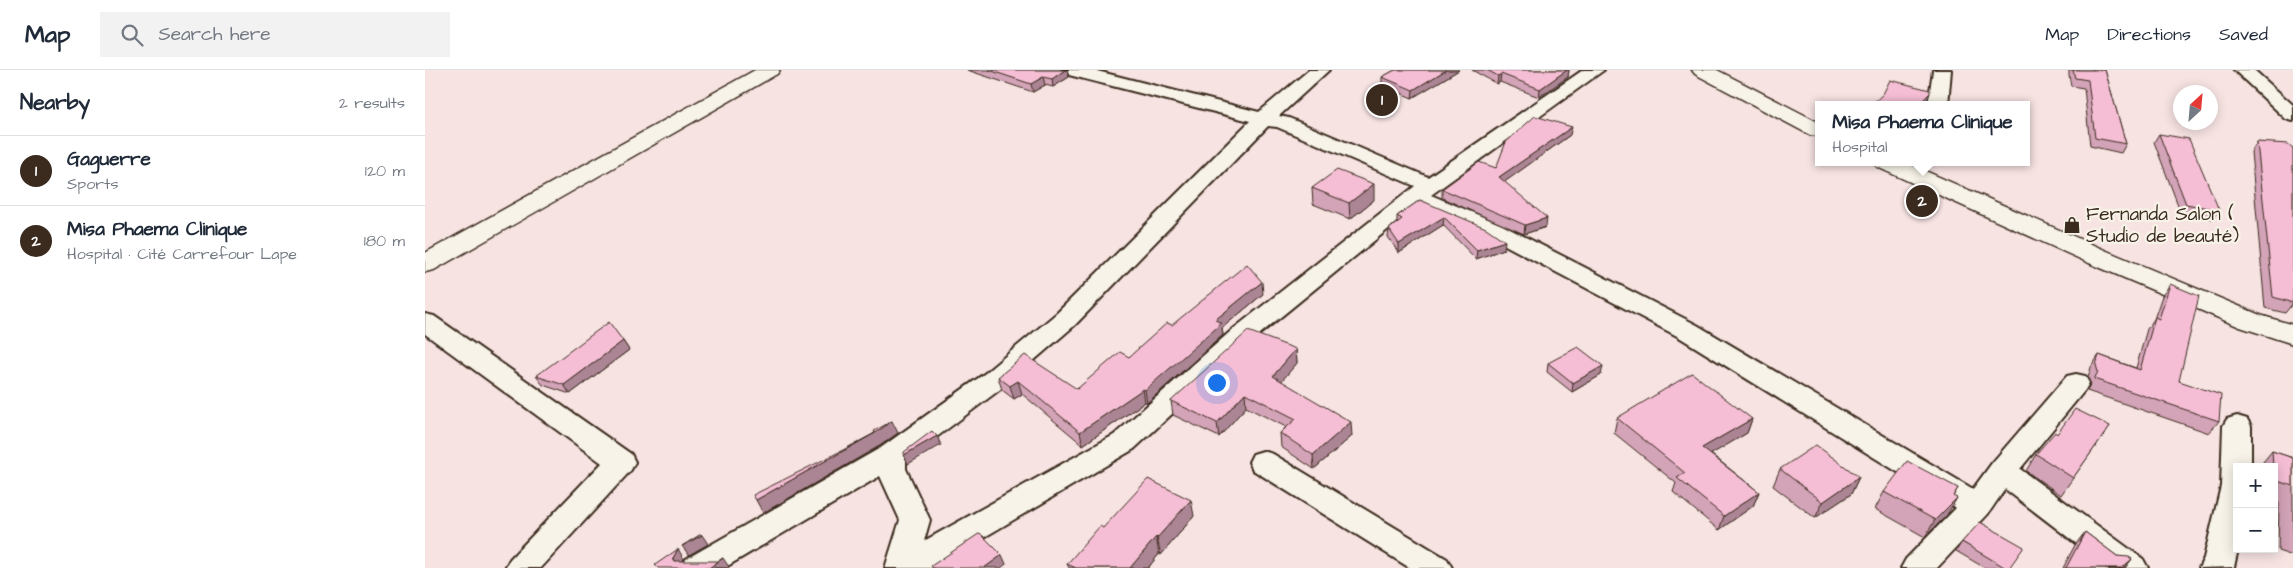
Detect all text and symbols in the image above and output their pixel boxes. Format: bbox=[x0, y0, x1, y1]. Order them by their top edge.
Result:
search box bbox=[100, 12, 450, 57]
text: Map bbox=[25, 18, 70, 52]
icon: search bbox=[118, 21, 146, 49]
text: Search here bbox=[158, 21, 271, 48]
text: Map bbox=[2045, 22, 2079, 47]
text: Directions bbox=[2107, 22, 2191, 47]
text: Saved bbox=[2219, 22, 2268, 47]
pin: 1 bbox=[1366, 81, 1398, 119]
north arrow bbox=[2173, 85, 2218, 130]
text: Nearby bbox=[20, 88, 90, 117]
text: 2 results bbox=[339, 92, 405, 114]
popup bbox=[1815, 101, 2030, 166]
text: Misa Phaema Clinique bbox=[1832, 109, 2013, 136]
text: Hospital bbox=[1832, 136, 1888, 158]
text: Gaguerre bbox=[67, 146, 151, 173]
text: 1 bbox=[35, 160, 37, 182]
text: 120 m bbox=[365, 160, 405, 182]
text: Sports bbox=[67, 173, 119, 195]
pin: 2 bbox=[1906, 182, 1938, 220]
place label: Fernanda Salon ( Studio de beauté) bbox=[2086, 201, 2239, 250]
shop icon: Fernanda Salon ( Studio de beauté) bbox=[2062, 215, 2082, 235]
text: Misa Phaema Clinique bbox=[67, 216, 247, 243]
text: 2 bbox=[31, 230, 41, 252]
text: 180 m bbox=[364, 230, 405, 252]
text: Hospital · Cité Carrefour Lape bbox=[67, 243, 297, 265]
your location bbox=[1204, 370, 1230, 396]
map controls bbox=[2233, 463, 2278, 553]
button: + bbox=[2233, 463, 2278, 508]
button: − bbox=[2233, 508, 2278, 553]

